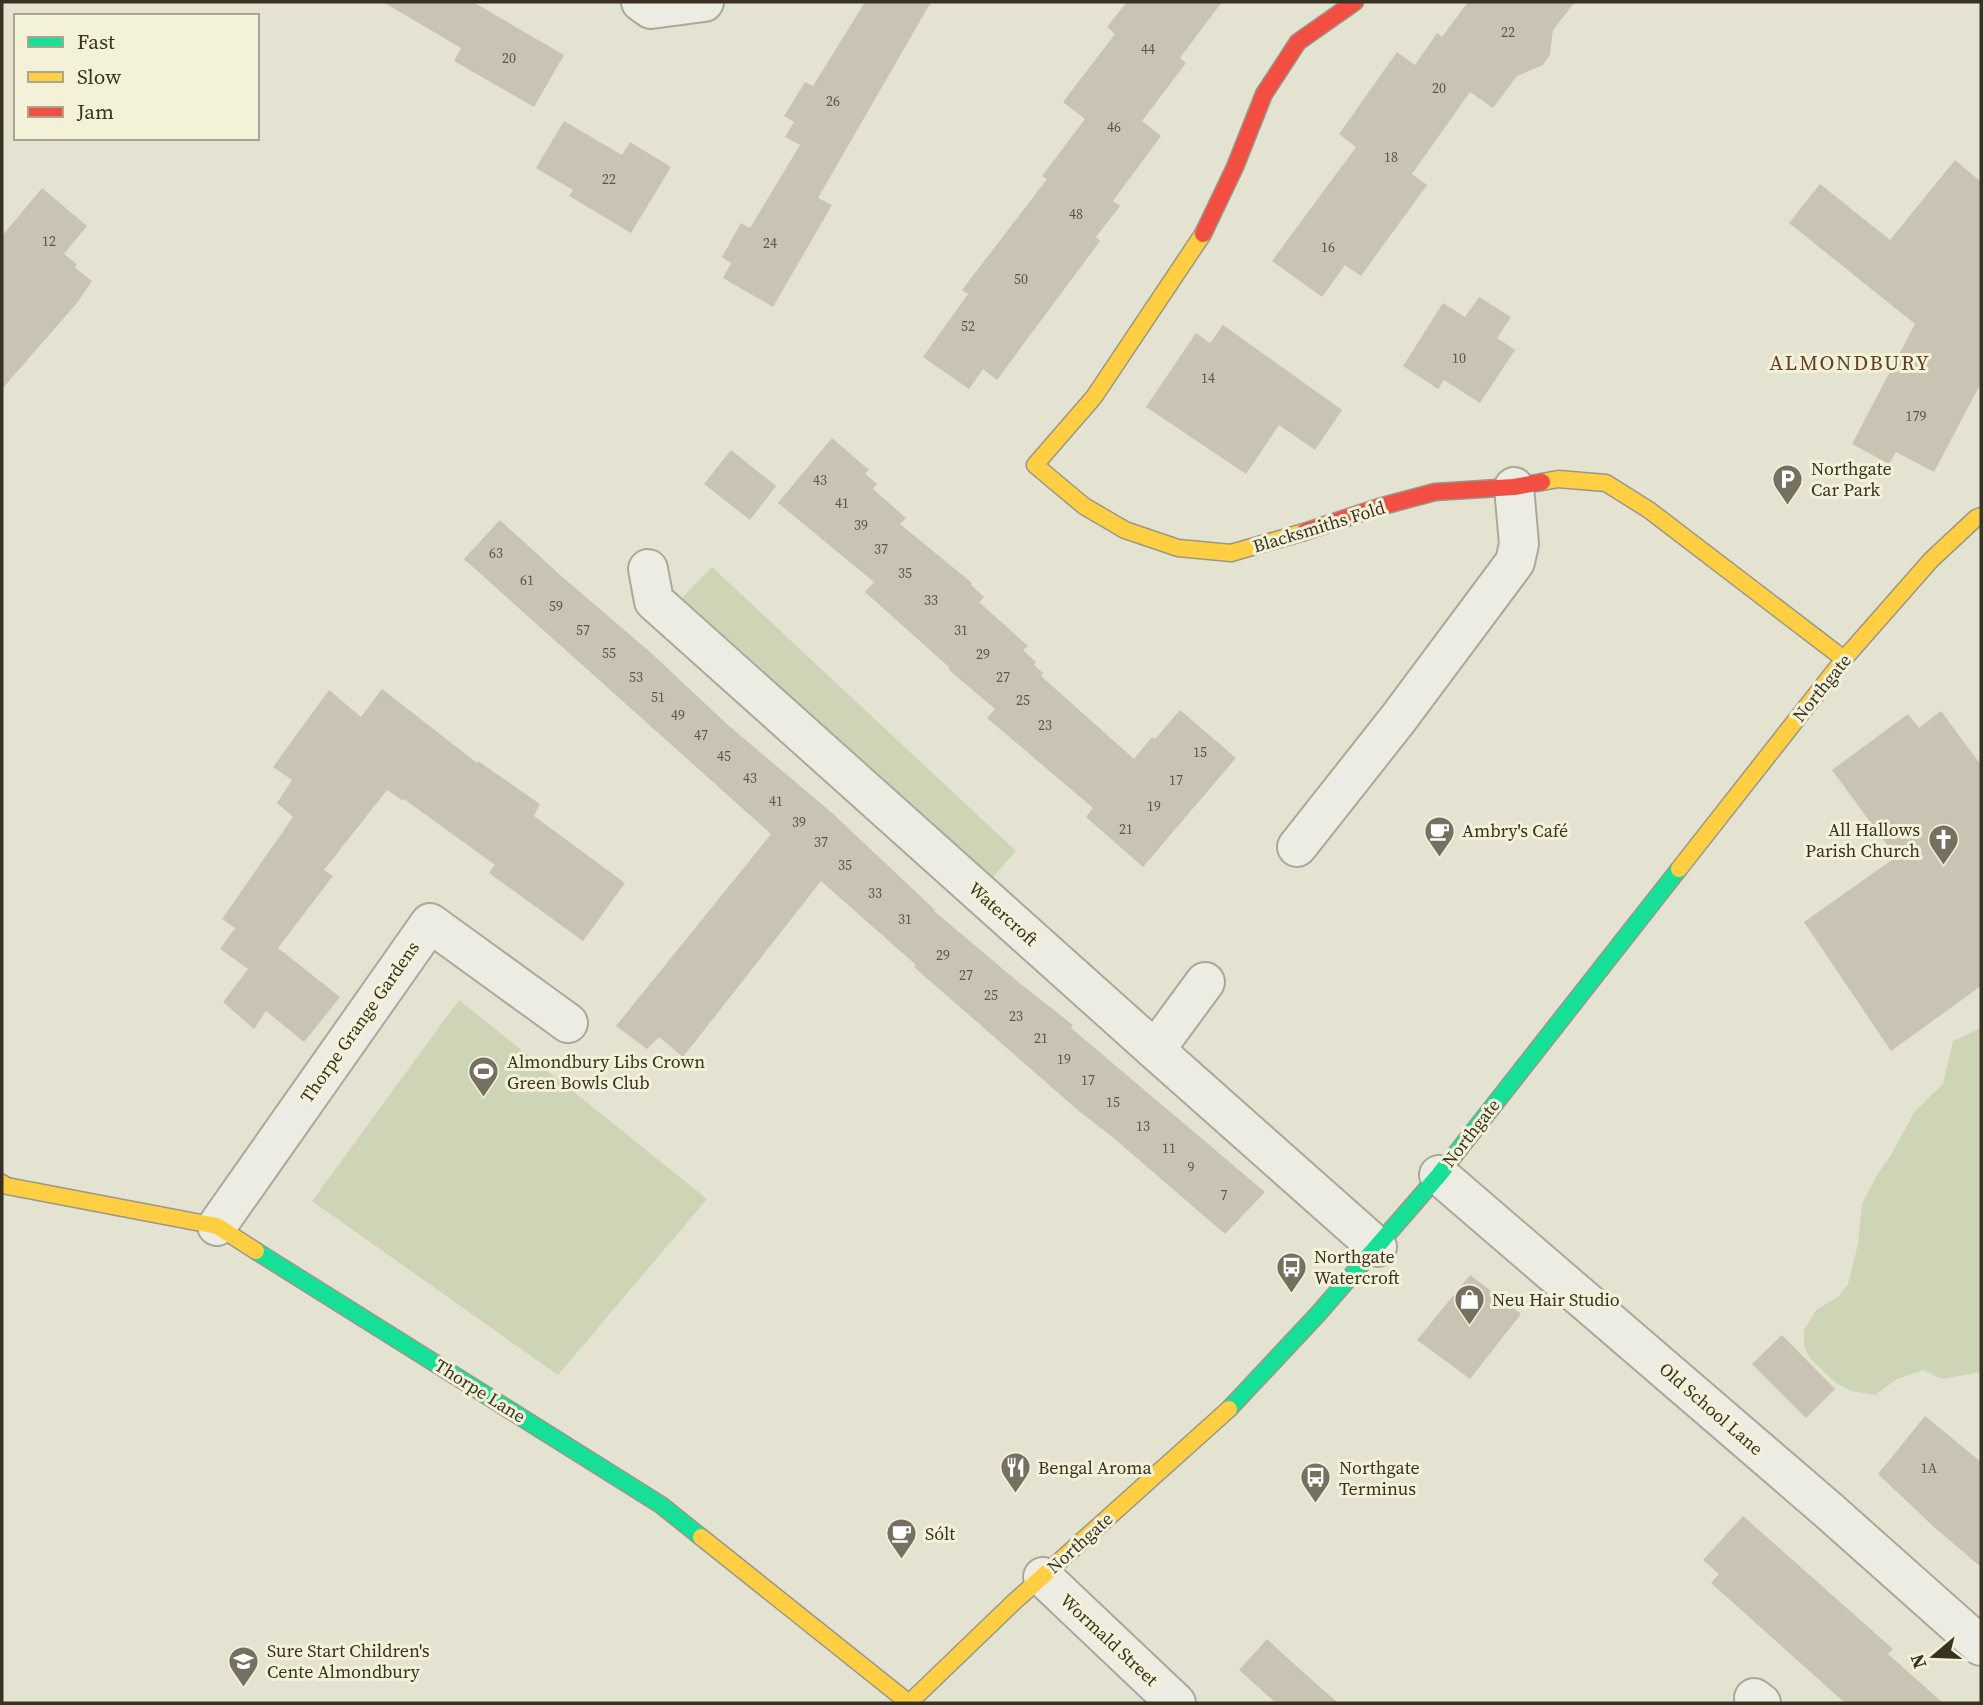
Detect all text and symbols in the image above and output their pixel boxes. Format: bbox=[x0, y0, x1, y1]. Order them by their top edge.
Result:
legend bbox=[14, 14, 259, 140]
house number: 22 bbox=[1501, 22, 1515, 42]
text: Fast bbox=[77, 27, 115, 56]
house number: 44 bbox=[1141, 39, 1155, 59]
house number: 20 bbox=[502, 48, 516, 68]
text: Slow bbox=[77, 62, 121, 91]
house number: 20 bbox=[1432, 78, 1446, 98]
house number: 26 bbox=[826, 91, 840, 111]
text: Jam bbox=[76, 97, 114, 126]
house number: 46 bbox=[1107, 117, 1121, 137]
house number: 18 bbox=[1384, 147, 1398, 167]
house number: 22 bbox=[602, 169, 616, 189]
house number: 48 bbox=[1069, 204, 1083, 224]
house number: 12 bbox=[42, 231, 56, 251]
house number: 24 bbox=[763, 233, 777, 253]
house number: 16 bbox=[1321, 237, 1335, 257]
house number: 50 bbox=[1014, 269, 1028, 289]
house number: 52 bbox=[961, 316, 975, 336]
house number: 10 bbox=[1452, 348, 1466, 368]
district label: ALMONDBURY bbox=[1769, 348, 1931, 377]
house number: 14 bbox=[1201, 368, 1215, 388]
house number: 179 bbox=[1906, 406, 1927, 426]
place label: Northgate Car Park bbox=[1811, 456, 1892, 502]
parking icon: Northgate Car Park bbox=[1771, 462, 1805, 506]
house number: 43 bbox=[813, 470, 827, 490]
house number: 41 bbox=[835, 493, 849, 513]
street label: Blacksmiths Fold bbox=[1250, 495, 1388, 558]
house number: 39 bbox=[854, 515, 868, 535]
house number: 37 bbox=[874, 539, 888, 559]
house number: 63 bbox=[489, 543, 503, 563]
house number: 35 bbox=[898, 563, 912, 583]
house number: 61 bbox=[520, 570, 534, 590]
house number: 33 bbox=[924, 590, 938, 610]
house number: 59 bbox=[549, 596, 563, 616]
house number: 57 bbox=[576, 620, 590, 640]
house number: 31 bbox=[954, 620, 968, 640]
house number: 55 bbox=[602, 643, 616, 663]
house number: 29 bbox=[976, 644, 990, 664]
street label: Northgate bbox=[1787, 648, 1857, 727]
house number: 53 bbox=[629, 667, 643, 687]
house number: 27 bbox=[996, 667, 1010, 687]
house number: 51 bbox=[651, 687, 665, 707]
house number: 25 bbox=[1016, 690, 1030, 710]
house number: 49 bbox=[671, 705, 685, 725]
house number: 23 bbox=[1038, 715, 1052, 735]
house number: 47 bbox=[694, 725, 708, 745]
house number: 15 bbox=[1193, 742, 1207, 762]
house number: 45 bbox=[717, 746, 731, 766]
house number: 43 bbox=[743, 768, 757, 788]
house number: 17 bbox=[1169, 770, 1183, 790]
house number: 41 bbox=[769, 791, 783, 811]
house number: 19 bbox=[1147, 796, 1161, 816]
house number: 39 bbox=[792, 812, 806, 832]
cafe icon: Ambry's Café bbox=[1422, 814, 1456, 858]
place label: All Hallows Parish Church bbox=[1805, 817, 1920, 863]
place label: Ambry's Café bbox=[1462, 818, 1568, 843]
house number: 21 bbox=[1119, 819, 1133, 839]
church icon: All Hallows Parish Church bbox=[1926, 823, 1960, 867]
house number: 37 bbox=[814, 832, 828, 852]
house number: 35 bbox=[838, 855, 852, 875]
street label: Watercroft bbox=[963, 876, 1044, 952]
house number: 33 bbox=[868, 883, 882, 903]
house number: 31 bbox=[898, 909, 912, 929]
street label: Thorpe Grange Gardens bbox=[294, 936, 425, 1108]
house number: 29 bbox=[936, 945, 950, 965]
house number: 27 bbox=[959, 965, 973, 985]
house number: 25 bbox=[984, 985, 998, 1005]
house number: 23 bbox=[1009, 1006, 1023, 1026]
house number: 21 bbox=[1034, 1028, 1048, 1048]
place label: Almondbury Libs Crown Green Bowls Club bbox=[507, 1049, 705, 1095]
house number: 19 bbox=[1057, 1049, 1071, 1069]
sports icon: Almondbury Libs Crown Green Bowls Club bbox=[467, 1055, 501, 1099]
house number: 17 bbox=[1081, 1070, 1095, 1090]
house number: 15 bbox=[1106, 1092, 1120, 1112]
street label: Northgate bbox=[1436, 1093, 1505, 1172]
house number: 13 bbox=[1136, 1116, 1150, 1136]
house number: 11 bbox=[1162, 1138, 1176, 1158]
house number: 9 bbox=[1188, 1157, 1195, 1177]
house number: 7 bbox=[1221, 1185, 1228, 1205]
place label: Northgate Watercroft bbox=[1314, 1244, 1400, 1290]
bus stop icon: Northgate Watercroft bbox=[1274, 1250, 1308, 1294]
shop icon: Neu Hair Studio bbox=[1452, 1283, 1486, 1327]
place label: Neu Hair Studio bbox=[1492, 1287, 1620, 1312]
street label: Thorpe Lane bbox=[430, 1353, 531, 1428]
street label: Old School Lane bbox=[1654, 1356, 1769, 1461]
restaurant icon: Bengal Aroma bbox=[998, 1451, 1032, 1495]
place label: Bengal Aroma bbox=[1038, 1455, 1153, 1480]
place label: Northgate Terminus bbox=[1339, 1455, 1420, 1501]
house number: 1A bbox=[1921, 1458, 1938, 1478]
bus stop icon: Northgate Terminus bbox=[1299, 1461, 1333, 1505]
street label: Northgate bbox=[1041, 1506, 1118, 1579]
cafe icon: Sólt bbox=[885, 1517, 919, 1561]
place label: Sólt bbox=[925, 1521, 955, 1546]
street label: Wormald Street bbox=[1055, 1588, 1164, 1692]
north arrow bbox=[1899, 1621, 1969, 1691]
place label: Sure Start Children's Cente Almondbury bbox=[267, 1638, 430, 1684]
school or university icon: Sure Start Children's Cente Almondbury bbox=[227, 1644, 261, 1688]
text: N bbox=[1903, 1651, 1932, 1672]

